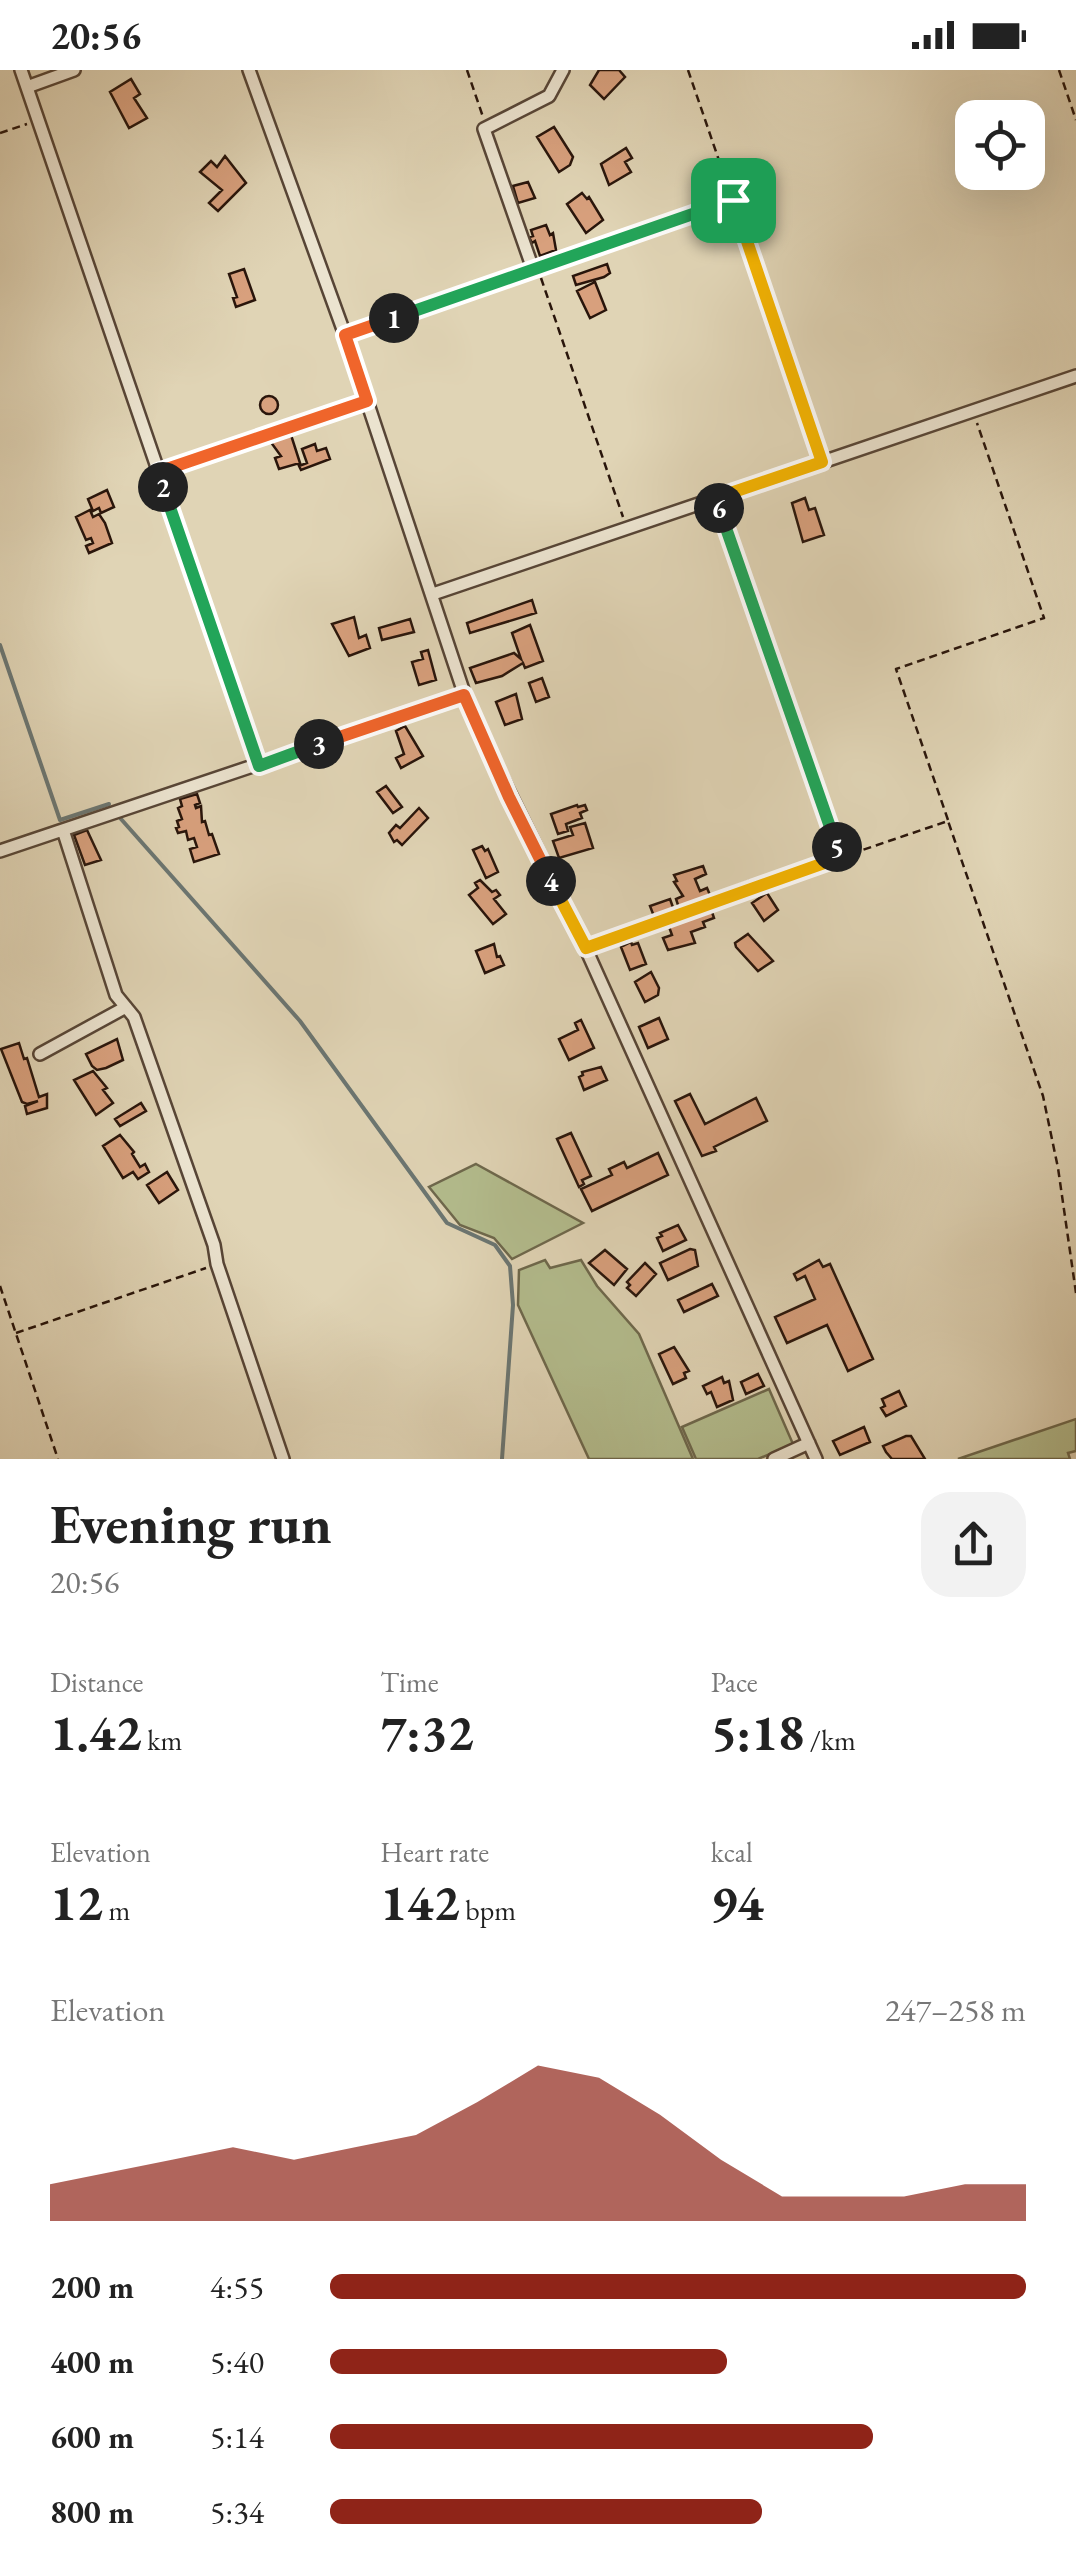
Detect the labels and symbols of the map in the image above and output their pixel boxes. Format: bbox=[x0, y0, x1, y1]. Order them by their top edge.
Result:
pin bbox=[691, 158, 776, 243]
pin: 1 bbox=[369, 293, 419, 343]
pin: 2 bbox=[138, 462, 188, 512]
pin: 6 bbox=[694, 483, 744, 533]
pin: 3 bbox=[294, 719, 344, 769]
pin: 5 bbox=[812, 822, 862, 872]
pin: 4 bbox=[526, 856, 576, 906]

